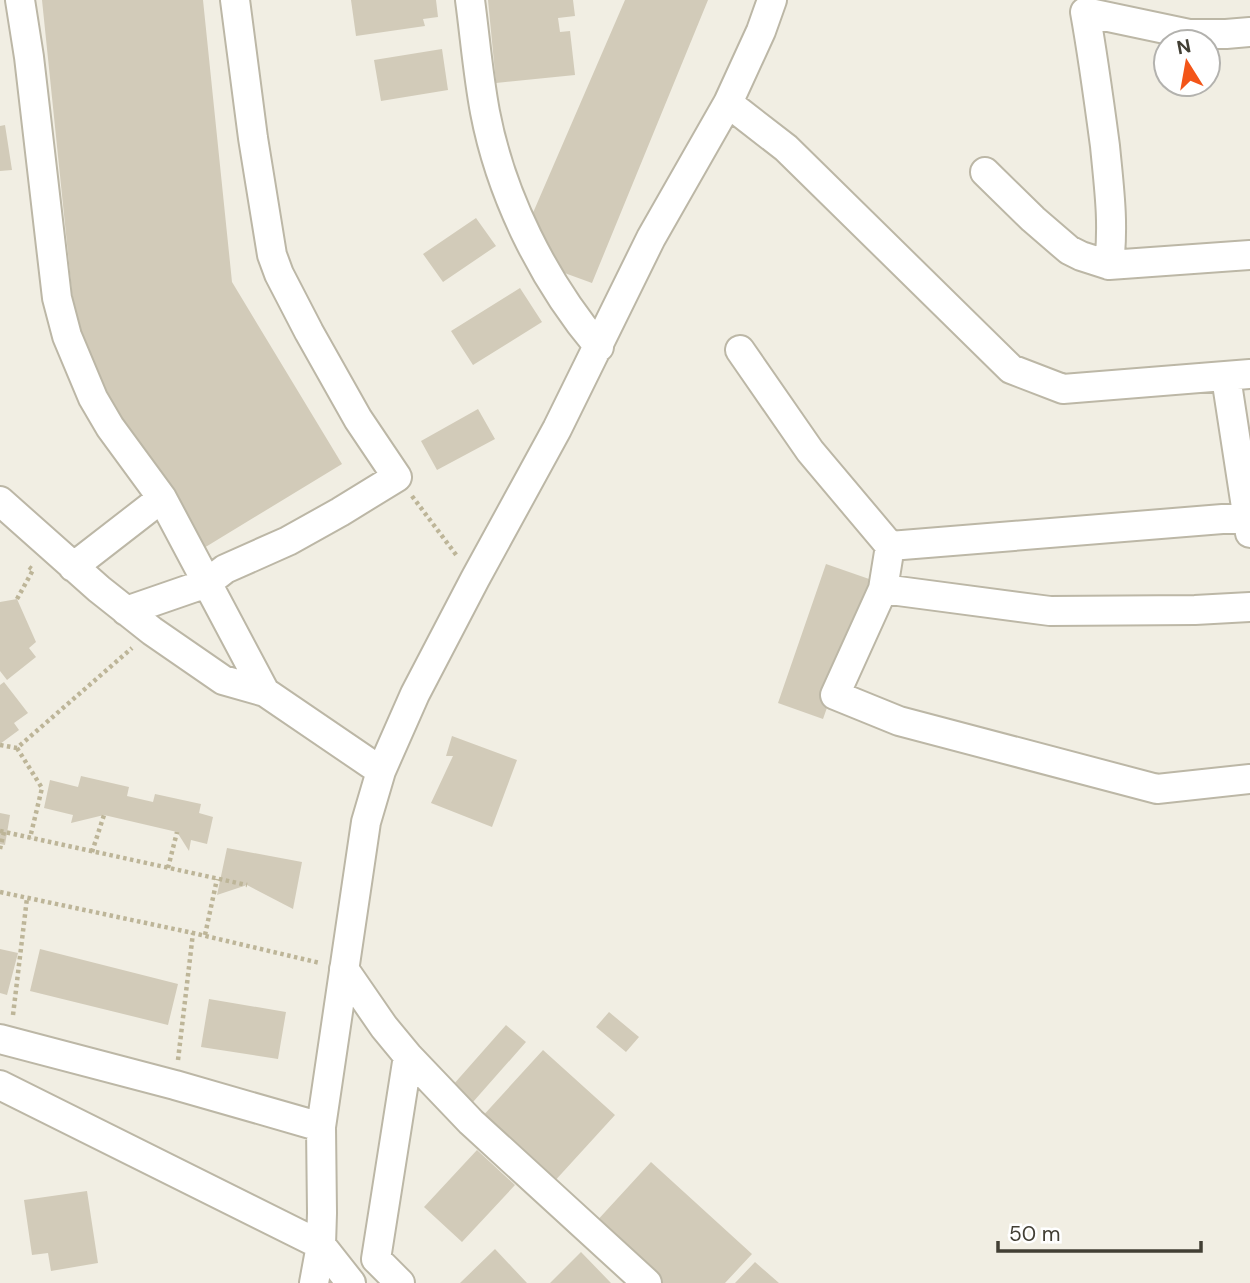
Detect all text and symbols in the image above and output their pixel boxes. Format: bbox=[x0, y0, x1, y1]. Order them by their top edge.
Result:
north arrow bbox=[1152, 28, 1222, 98]
text: N bbox=[1175, 33, 1193, 60]
scale bar bbox=[998, 1210, 1201, 1254]
text: 50 m bbox=[1009, 1220, 1060, 1248]

